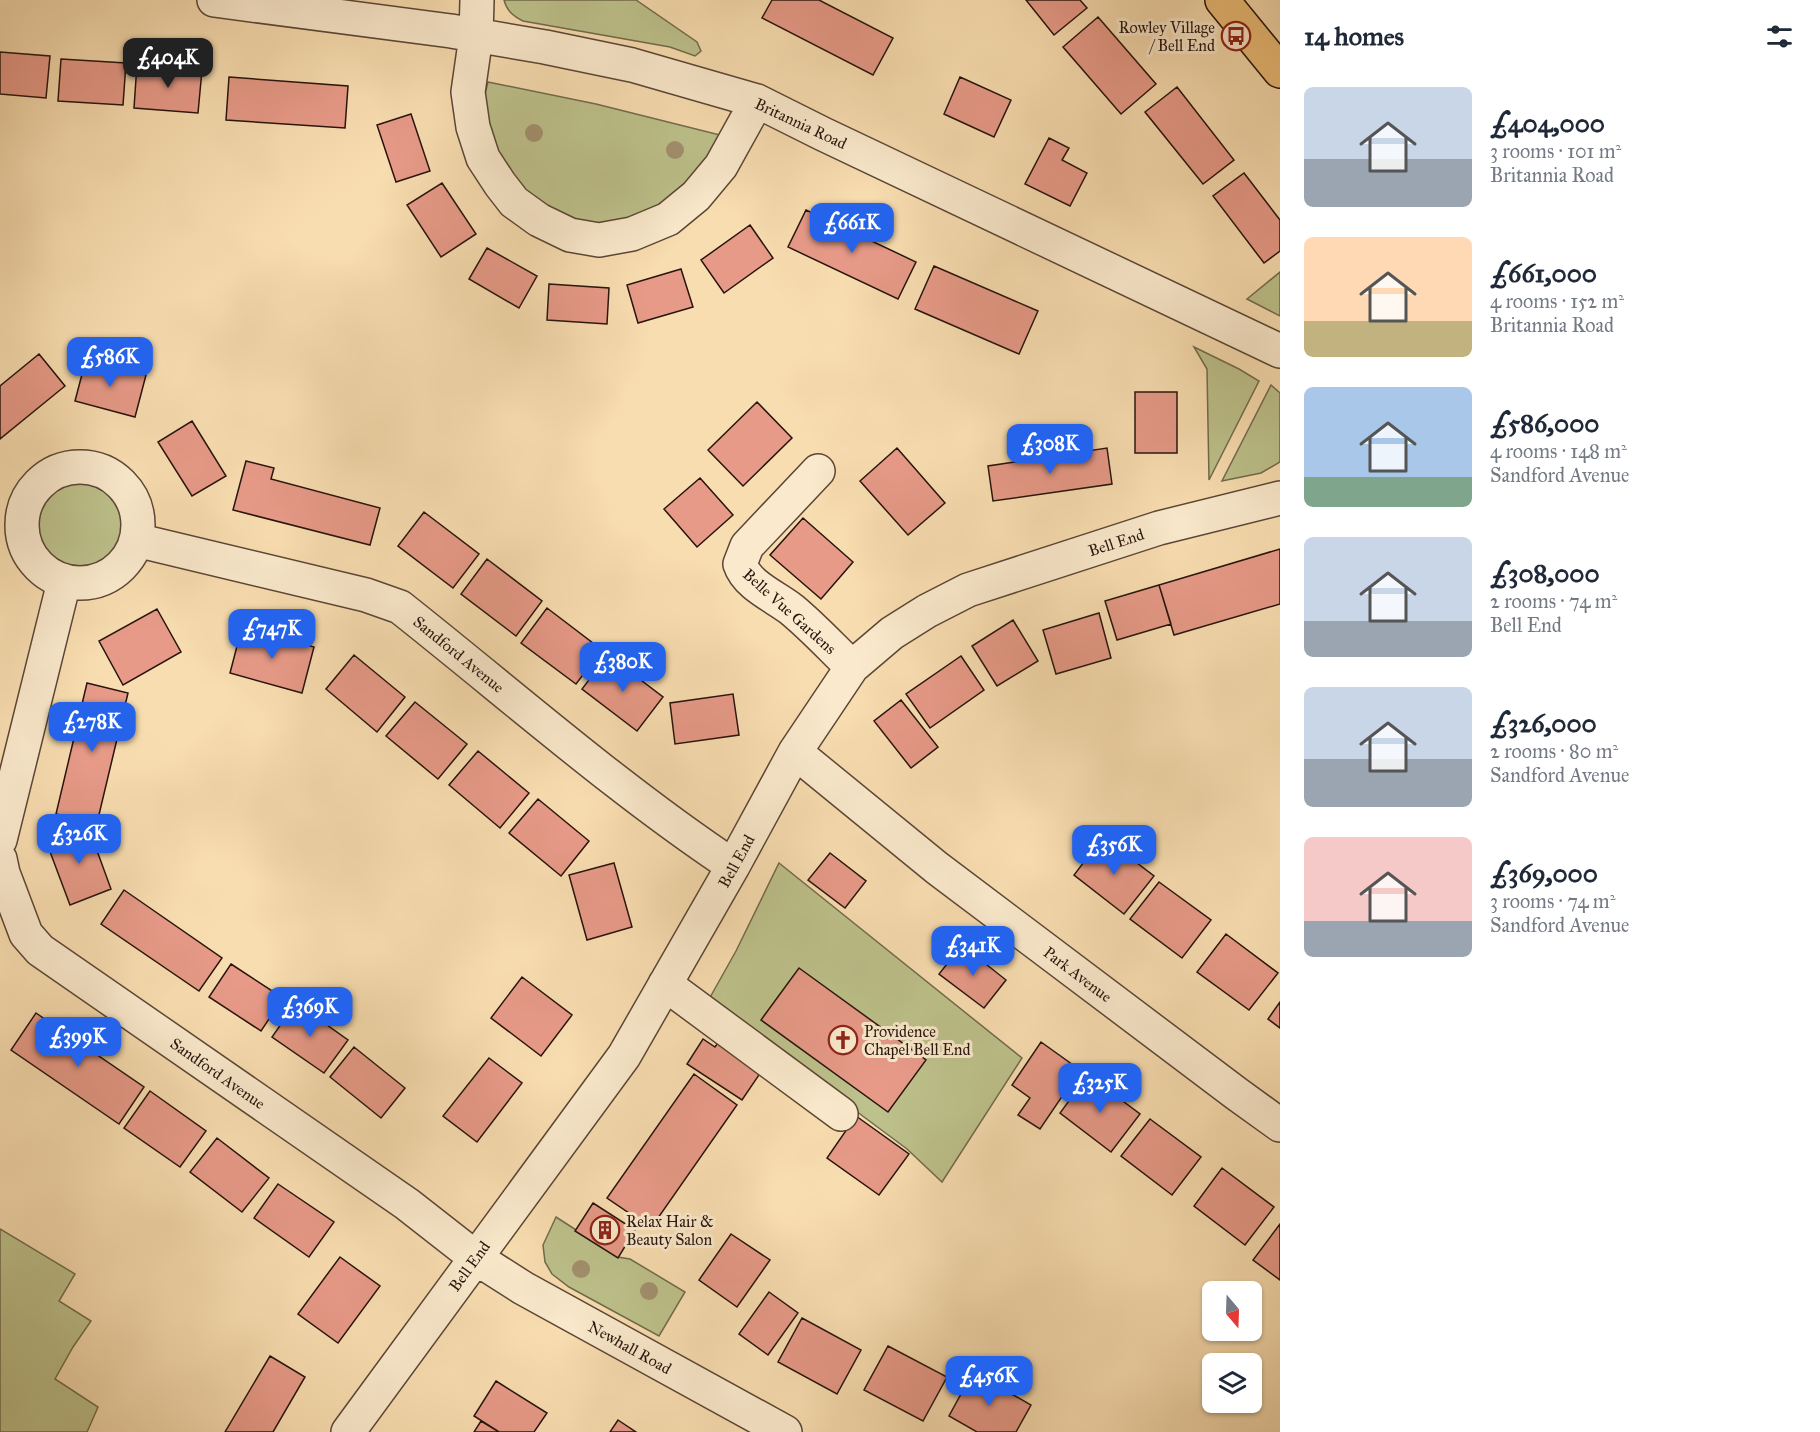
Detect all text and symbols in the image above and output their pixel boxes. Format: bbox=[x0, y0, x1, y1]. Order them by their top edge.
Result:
place label: Rowley Village / Bell End bbox=[1119, 18, 1215, 55]
bus stop icon: Rowley Village / Bell End bbox=[1220, 20, 1252, 52]
text: 14 homes bbox=[1304, 20, 1404, 52]
icon: filters bbox=[1763, 20, 1796, 53]
pin: £404K bbox=[126, 38, 210, 89]
text: £404K bbox=[137, 45, 199, 69]
street label: Britannia Road bbox=[752, 94, 850, 153]
text: £404,000 bbox=[1490, 107, 1605, 139]
icon: home bbox=[1352, 111, 1424, 183]
text: 3 rooms · 101 m² bbox=[1490, 139, 1621, 163]
text: Britannia Road bbox=[1490, 163, 1614, 187]
pin: £661K bbox=[810, 203, 894, 254]
text: £661K bbox=[824, 210, 880, 234]
text: £661,000 bbox=[1490, 257, 1597, 289]
icon: home bbox=[1352, 261, 1424, 333]
text: 4 rooms · 152 m² bbox=[1490, 289, 1624, 313]
text: Britannia Road bbox=[1490, 313, 1614, 337]
pin: £586K bbox=[68, 337, 152, 388]
text: £586K bbox=[81, 344, 139, 368]
text: £586,000 bbox=[1490, 407, 1599, 439]
icon: home bbox=[1352, 411, 1424, 483]
pin: £308K bbox=[1008, 424, 1092, 475]
text: £308K bbox=[1021, 431, 1079, 455]
text: 4 rooms · 148 m² bbox=[1490, 439, 1627, 463]
text: Sandford Avenue bbox=[1490, 463, 1629, 487]
street label: Bell End bbox=[1086, 525, 1146, 560]
text: £308,000 bbox=[1490, 557, 1600, 589]
icon: home bbox=[1352, 561, 1424, 633]
street label: Belle Vue Gardens bbox=[739, 565, 840, 658]
text: 2 rooms · 74 m² bbox=[1490, 589, 1617, 613]
pin: £747K bbox=[230, 609, 314, 660]
street label: Sandford Avenue bbox=[409, 612, 508, 697]
text: Bell End bbox=[1490, 613, 1562, 637]
text: £747K bbox=[242, 616, 302, 640]
pin: £380K bbox=[581, 642, 665, 693]
text: £380K bbox=[594, 649, 652, 673]
pin: £278K bbox=[50, 702, 134, 753]
text: £326,000 bbox=[1490, 707, 1597, 739]
text: £278K bbox=[63, 709, 121, 733]
icon: home bbox=[1352, 711, 1424, 783]
text: 2 rooms · 80 m² bbox=[1490, 739, 1618, 763]
text: Sandford Avenue bbox=[1490, 763, 1629, 787]
pin: £326K bbox=[37, 814, 121, 865]
text: £326K bbox=[51, 821, 107, 845]
pin: £356K bbox=[1072, 825, 1156, 876]
street label: Bell End bbox=[714, 831, 759, 891]
text: £356K bbox=[1086, 832, 1142, 856]
text: £369,000 bbox=[1490, 857, 1598, 889]
icon: home bbox=[1352, 861, 1424, 933]
text: 3 rooms · 74 m² bbox=[1490, 889, 1615, 913]
text: Sandford Avenue bbox=[1490, 913, 1629, 937]
pin: £341K bbox=[931, 926, 1015, 977]
text: £341K bbox=[945, 933, 1001, 957]
street label: Park Avenue bbox=[1040, 943, 1116, 1006]
pin: £369K bbox=[268, 987, 352, 1038]
text: £369K bbox=[281, 994, 339, 1018]
pin: £399K bbox=[36, 1017, 120, 1068]
place label: Providence Chapel Bell End bbox=[864, 1022, 971, 1059]
text: £399K bbox=[49, 1024, 107, 1048]
church icon: Providence Chapel Bell End bbox=[827, 1024, 859, 1056]
street label: Sandford Avenue bbox=[167, 1034, 269, 1113]
pin: £325K bbox=[1058, 1063, 1142, 1114]
text: £325K bbox=[1072, 1070, 1128, 1094]
place label: Relax Hair & Beauty Salon bbox=[626, 1212, 714, 1249]
building icon: Relax Hair & Beauty Salon bbox=[589, 1214, 621, 1246]
street label: Bell End bbox=[445, 1237, 494, 1295]
north arrow bbox=[1202, 1281, 1262, 1341]
map controls bbox=[1202, 1281, 1262, 1413]
street label: Newhall Road bbox=[585, 1317, 675, 1378]
button: layers bbox=[1202, 1353, 1262, 1413]
pin: £456K bbox=[947, 1356, 1031, 1407]
text: £456K bbox=[960, 1363, 1018, 1387]

